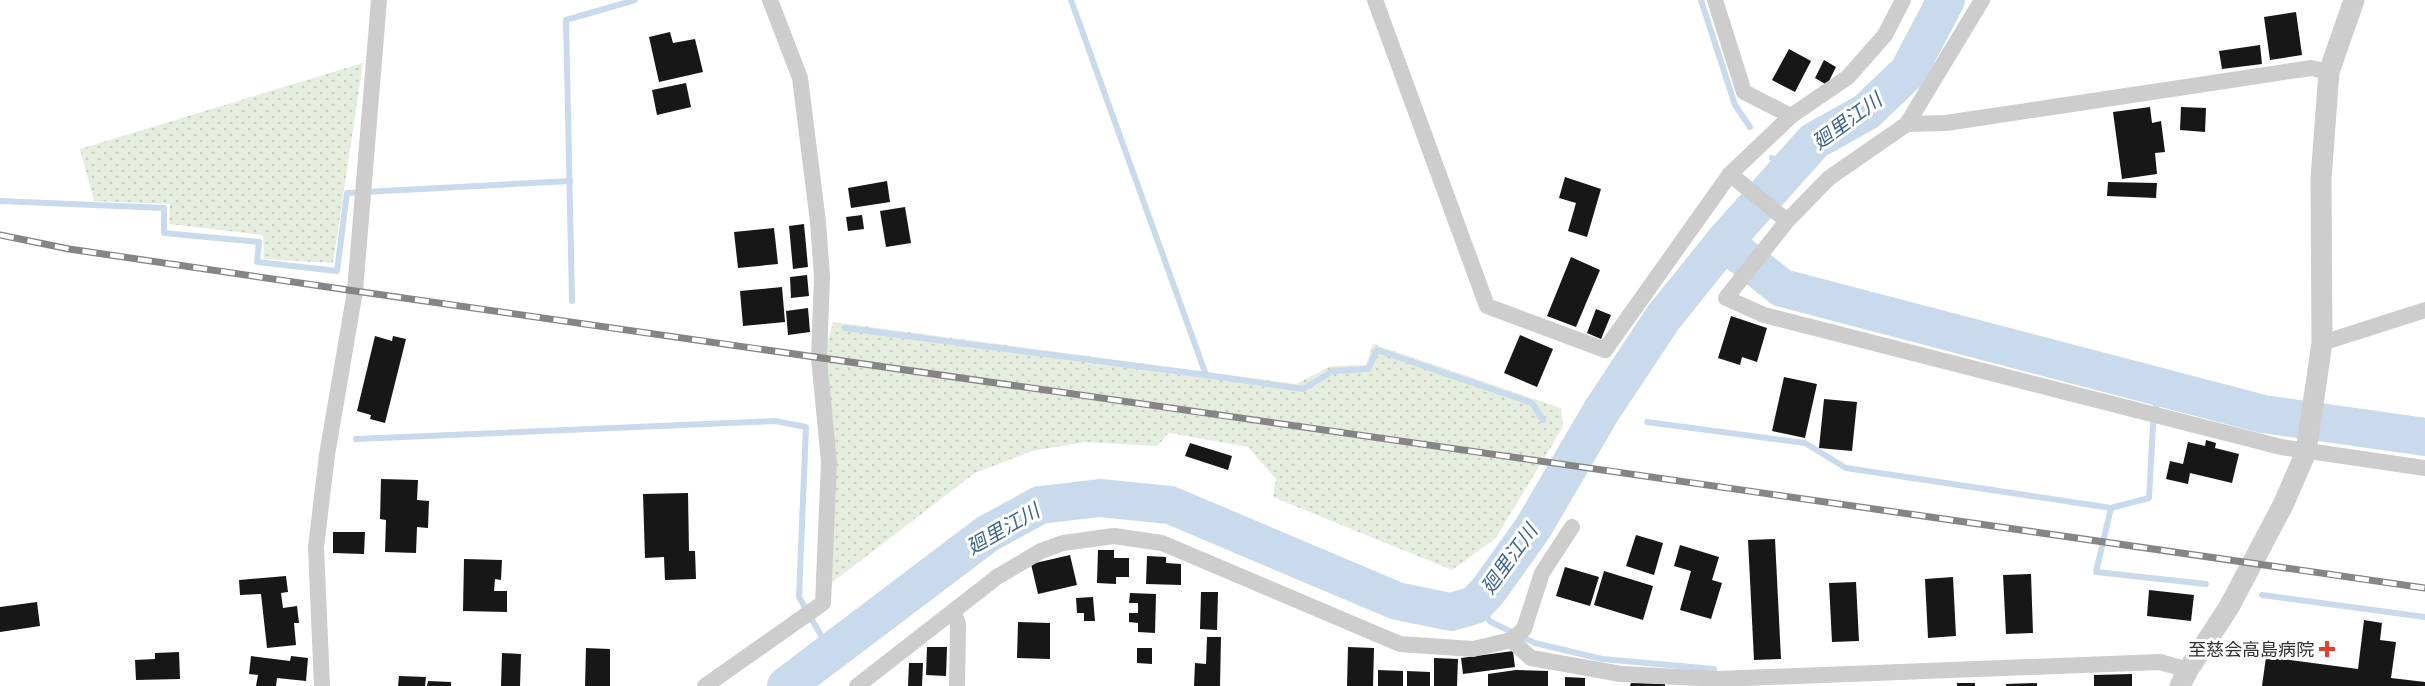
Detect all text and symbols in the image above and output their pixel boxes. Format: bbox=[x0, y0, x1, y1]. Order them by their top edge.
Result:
water label: 廻里江川 bbox=[1808, 87, 1888, 154]
water label: 廻里江川 bbox=[962, 498, 1045, 559]
water label: 廻里江川 bbox=[1476, 518, 1543, 598]
place label: 至慈会高島病院 bbox=[2188, 639, 2314, 660]
marker: 至慈会高島病院 bbox=[2318, 640, 2336, 658]

